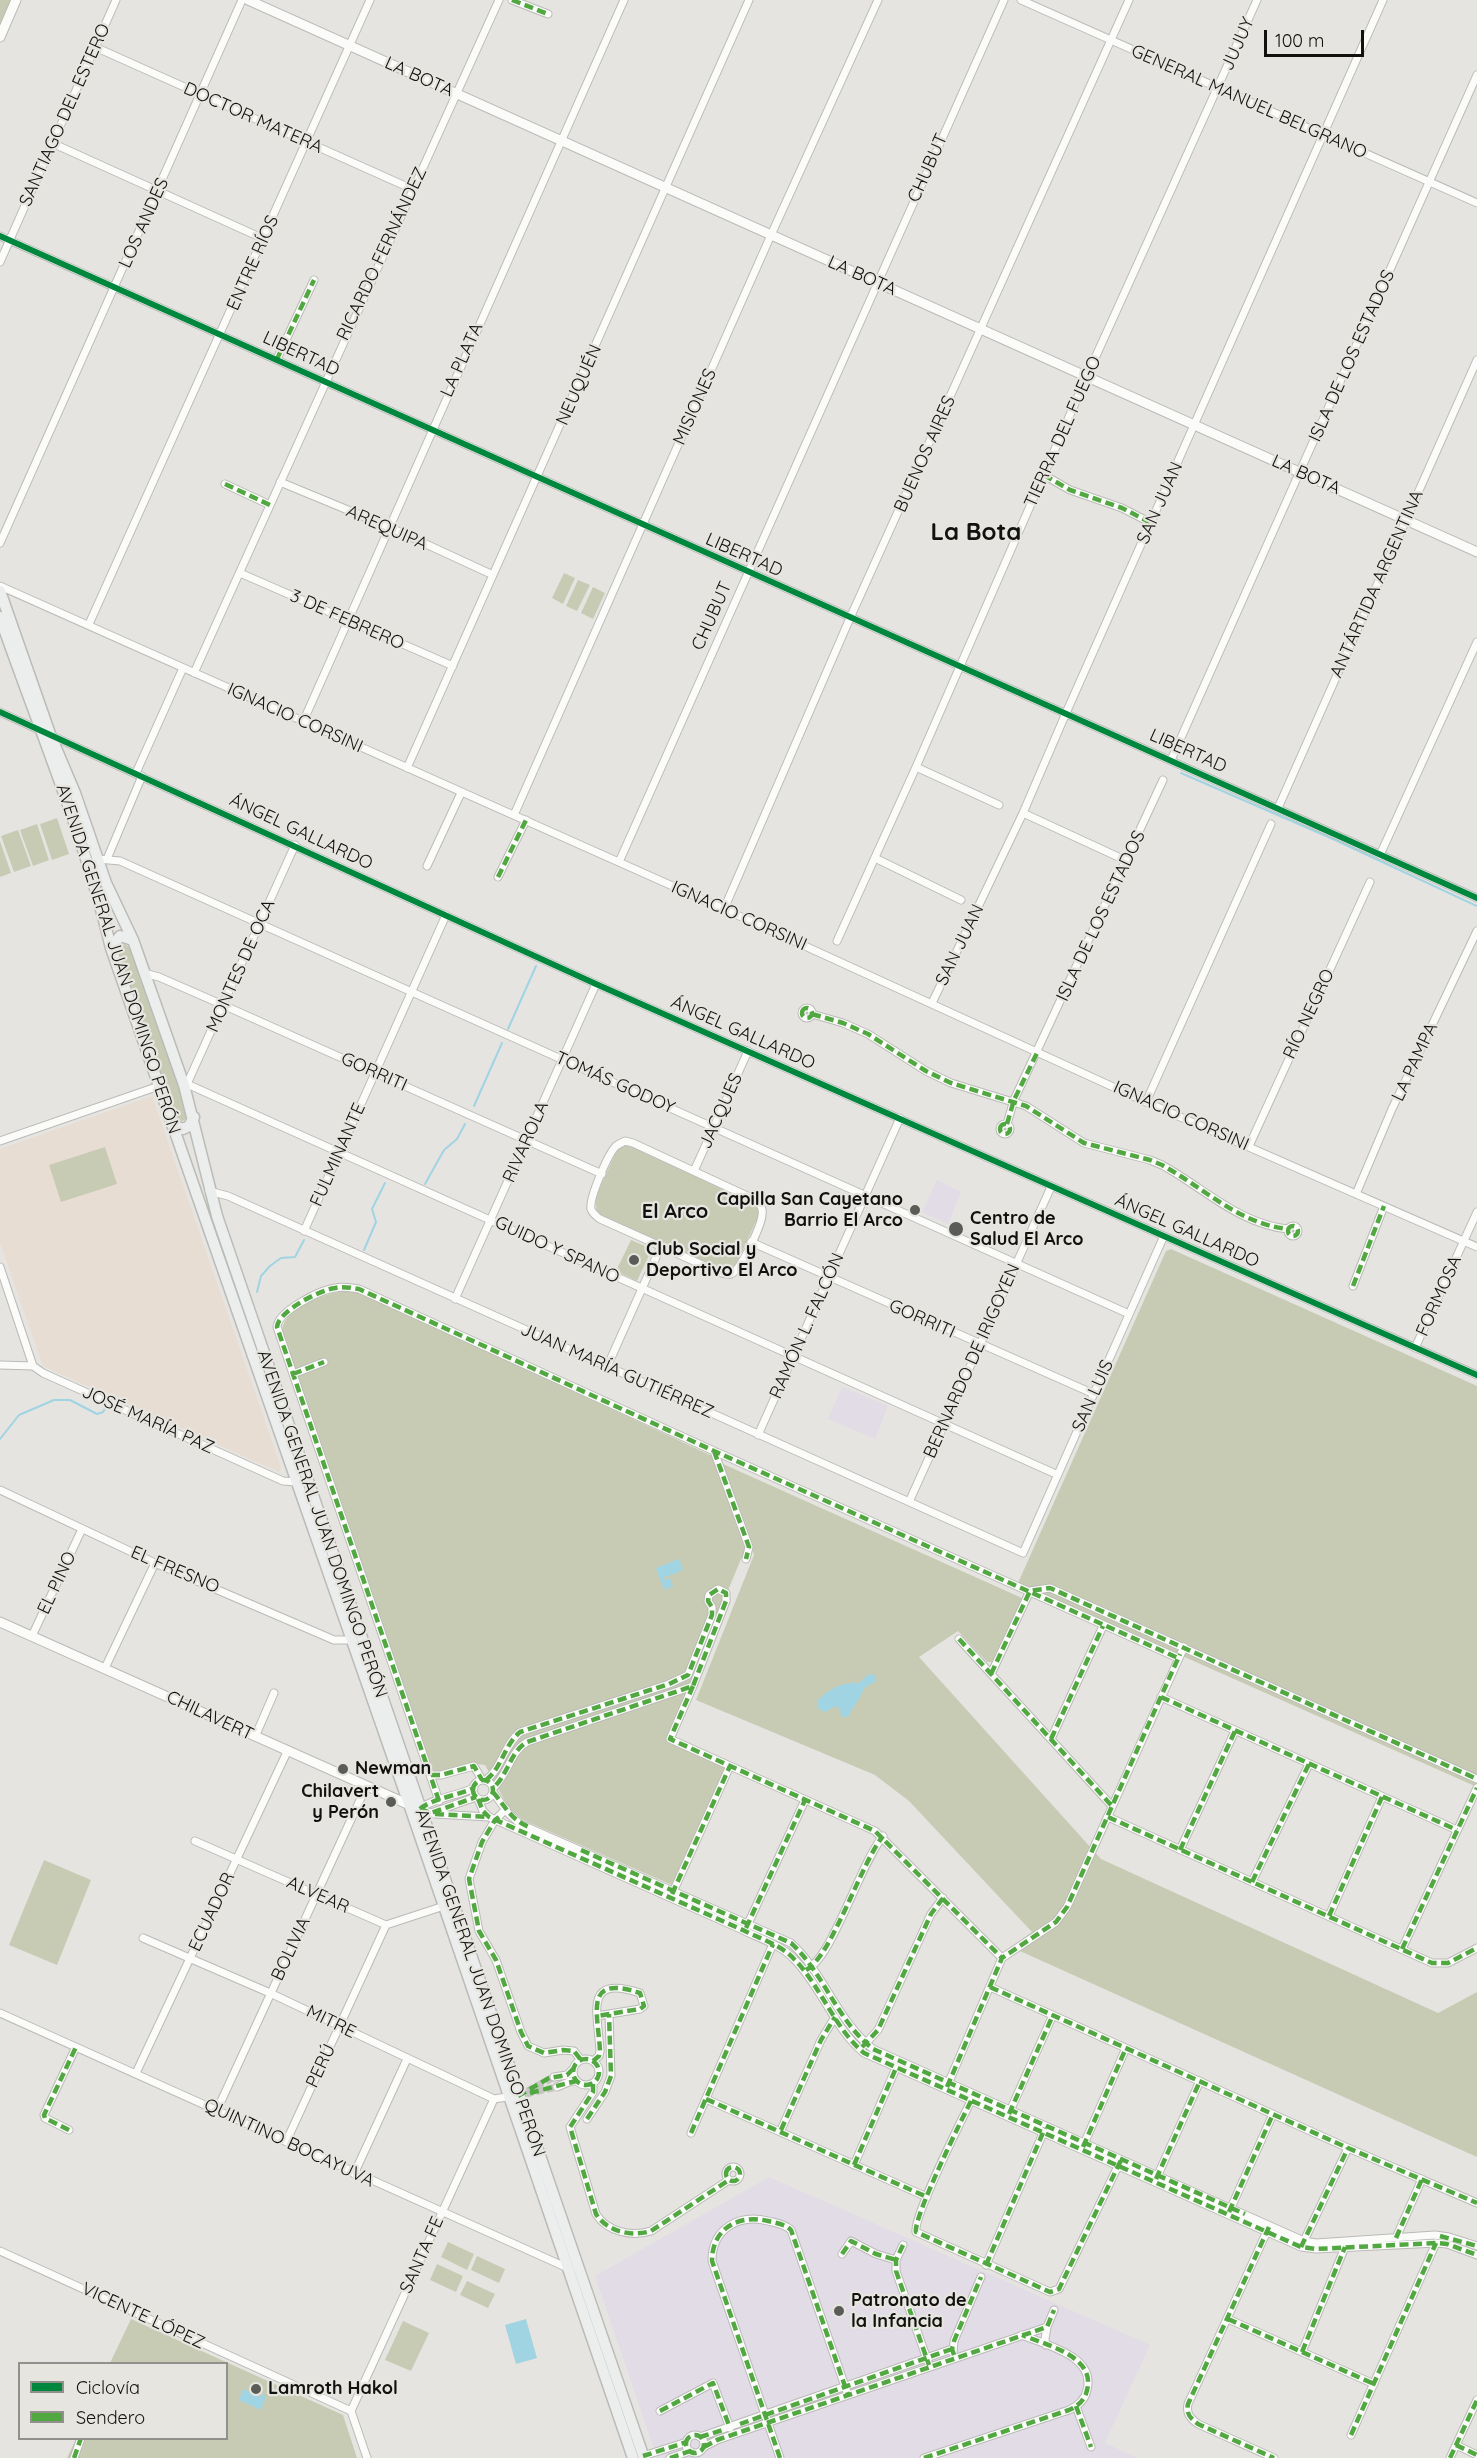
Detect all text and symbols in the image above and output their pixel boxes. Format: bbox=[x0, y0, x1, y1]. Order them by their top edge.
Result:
street label: JUJUY bbox=[1217, 14, 1259, 74]
scale bar bbox=[1267, 18, 1368, 56]
street label: SANTIAGO DEL ESTERO bbox=[15, 20, 115, 210]
text: 100 m bbox=[1275, 29, 1324, 52]
street label: GENERAL MANUEL BELGRANO bbox=[1128, 40, 1370, 164]
street label: LA BOTA bbox=[381, 52, 457, 102]
street label: DOCTOR MATERA bbox=[180, 78, 326, 158]
street label: CHUBUT bbox=[903, 130, 953, 206]
street label: RICARDO FERNÁNDEZ bbox=[332, 164, 432, 344]
street label: LOS ANDES bbox=[115, 175, 173, 271]
street label: ENTRE RÍOS bbox=[222, 212, 284, 314]
street label: LA BOTA bbox=[824, 251, 900, 301]
street label: ISLA DE LOS ESTADOS bbox=[1304, 267, 1400, 445]
street label: LA PLATA bbox=[436, 320, 488, 400]
street label: LIBERTAD bbox=[259, 327, 343, 381]
street label: NEUQUÉN bbox=[552, 341, 606, 429]
street label: TIERRA DEL FUEGO bbox=[1020, 353, 1106, 511]
street label: MISIONES bbox=[669, 366, 721, 448]
street label: BUENOS AIRES bbox=[890, 392, 960, 516]
street label: LA BOTA bbox=[1268, 450, 1344, 500]
street label: SAN JUAN bbox=[1132, 459, 1188, 547]
street label: ANTÁRTIDA ARGENTINA bbox=[1326, 487, 1428, 681]
street label: AREQUIPA bbox=[343, 500, 431, 556]
district label: La Bota bbox=[931, 519, 1021, 547]
street label: LIBERTAD bbox=[702, 528, 786, 582]
street label: CHUBUT bbox=[687, 578, 737, 654]
street label: 3 DE FEBRERO bbox=[287, 585, 407, 655]
street label: IGNACIO CORSINI bbox=[224, 678, 366, 758]
street label: LIBERTAD bbox=[1146, 724, 1230, 778]
street label: AVENIDA GENERAL JUAN DOMINGO PERÓN bbox=[51, 781, 185, 1137]
street label: ÁNGEL GALLARDO bbox=[226, 789, 376, 875]
street label: ISLA DE LOS ESTADOS bbox=[1052, 827, 1150, 1005]
street label: IGNACIO CORSINI bbox=[668, 876, 810, 956]
street label: MONTES DE OCA bbox=[202, 896, 280, 1036]
street label: SAN JUAN bbox=[931, 901, 989, 989]
street label: RÍO NEGRO bbox=[1279, 966, 1339, 1062]
street label: ÁNGEL GALLARDO bbox=[667, 991, 819, 1075]
street label: LA PAMPA bbox=[1387, 1019, 1443, 1105]
street label: TOMÁS GODOY bbox=[552, 1047, 678, 1119]
street label: GORRITI bbox=[338, 1048, 410, 1096]
street label: JACQUES bbox=[695, 1070, 747, 1152]
street label: IGNACIO CORSINI bbox=[1110, 1076, 1252, 1156]
street label: RIVAROLA bbox=[499, 1098, 553, 1186]
street label: FULMINANTE bbox=[306, 1100, 370, 1210]
place label: Capilla San Cayetano Barrio El Arco bbox=[717, 1189, 903, 1232]
street label: ÁNGEL GALLARDO bbox=[1111, 1189, 1263, 1273]
district label: El Arco bbox=[642, 1200, 708, 1224]
marker: Capilla San Cayetano Barrio El Arco bbox=[908, 1203, 922, 1217]
place label: Centro de Salud El Arco bbox=[970, 1208, 1083, 1250]
street label: GUIDO Y SPANO bbox=[491, 1212, 623, 1288]
marker: Centro de Salud El Arco bbox=[947, 1220, 965, 1238]
place label: Club Social y Deportivo El Arco bbox=[646, 1239, 798, 1282]
street label: RAMÓN L. FALCÓN bbox=[765, 1250, 849, 1402]
street label: FORMOSA bbox=[1412, 1252, 1466, 1340]
marker: Club Social y Deportivo El Arco bbox=[627, 1253, 641, 1267]
street label: BERNARDO DE IRIGOYEN bbox=[919, 1260, 1025, 1462]
street label: GORRITI bbox=[886, 1295, 958, 1343]
street label: JUAN MARÍA GUTIÉRREZ bbox=[517, 1319, 717, 1423]
street label: AVENIDA GENERAL JUAN DOMINGO PERÓN bbox=[252, 1347, 392, 1701]
street label: SAN LUIS bbox=[1068, 1357, 1118, 1435]
street label: JOSÉ MARÍA PAZ bbox=[79, 1381, 217, 1459]
street label: EL FRESNO bbox=[127, 1542, 223, 1598]
street label: EL PINO bbox=[33, 1548, 81, 1618]
street label: CHILAVERT bbox=[163, 1686, 257, 1746]
place label: Newman bbox=[355, 1758, 431, 1780]
marker: Newman bbox=[336, 1762, 350, 1776]
place label: Chilavert y Perón bbox=[301, 1781, 379, 1824]
marker: Chilavert y Perón bbox=[384, 1795, 398, 1809]
street label: AVENIDA GENERAL JUAN DOMINGO PERÓN bbox=[410, 1806, 550, 2160]
street label: ECUADOR bbox=[184, 1869, 240, 1955]
street label: ALVEAR bbox=[283, 1872, 353, 1918]
street label: BOLIVIA bbox=[267, 1914, 315, 1984]
street label: MITRE bbox=[303, 2001, 359, 2043]
street label: PERÚ bbox=[302, 2041, 340, 2091]
street label: QUINTINO BOCAYUVA bbox=[200, 2094, 378, 2192]
street label: SANTA FE bbox=[395, 2213, 449, 2297]
street label: VICENTE LÓPEZ bbox=[78, 2278, 208, 2354]
place label: Patronato de la Infancia bbox=[851, 2290, 967, 2332]
marker: Patronato de la Infancia bbox=[832, 2304, 846, 2318]
legend bbox=[18, 2362, 228, 2440]
text: Ciclovía bbox=[76, 2376, 140, 2399]
place label: Lamroth Hakol bbox=[268, 2378, 398, 2400]
marker: Lamroth Hakol bbox=[249, 2382, 263, 2396]
text: Sendero bbox=[76, 2406, 145, 2429]

